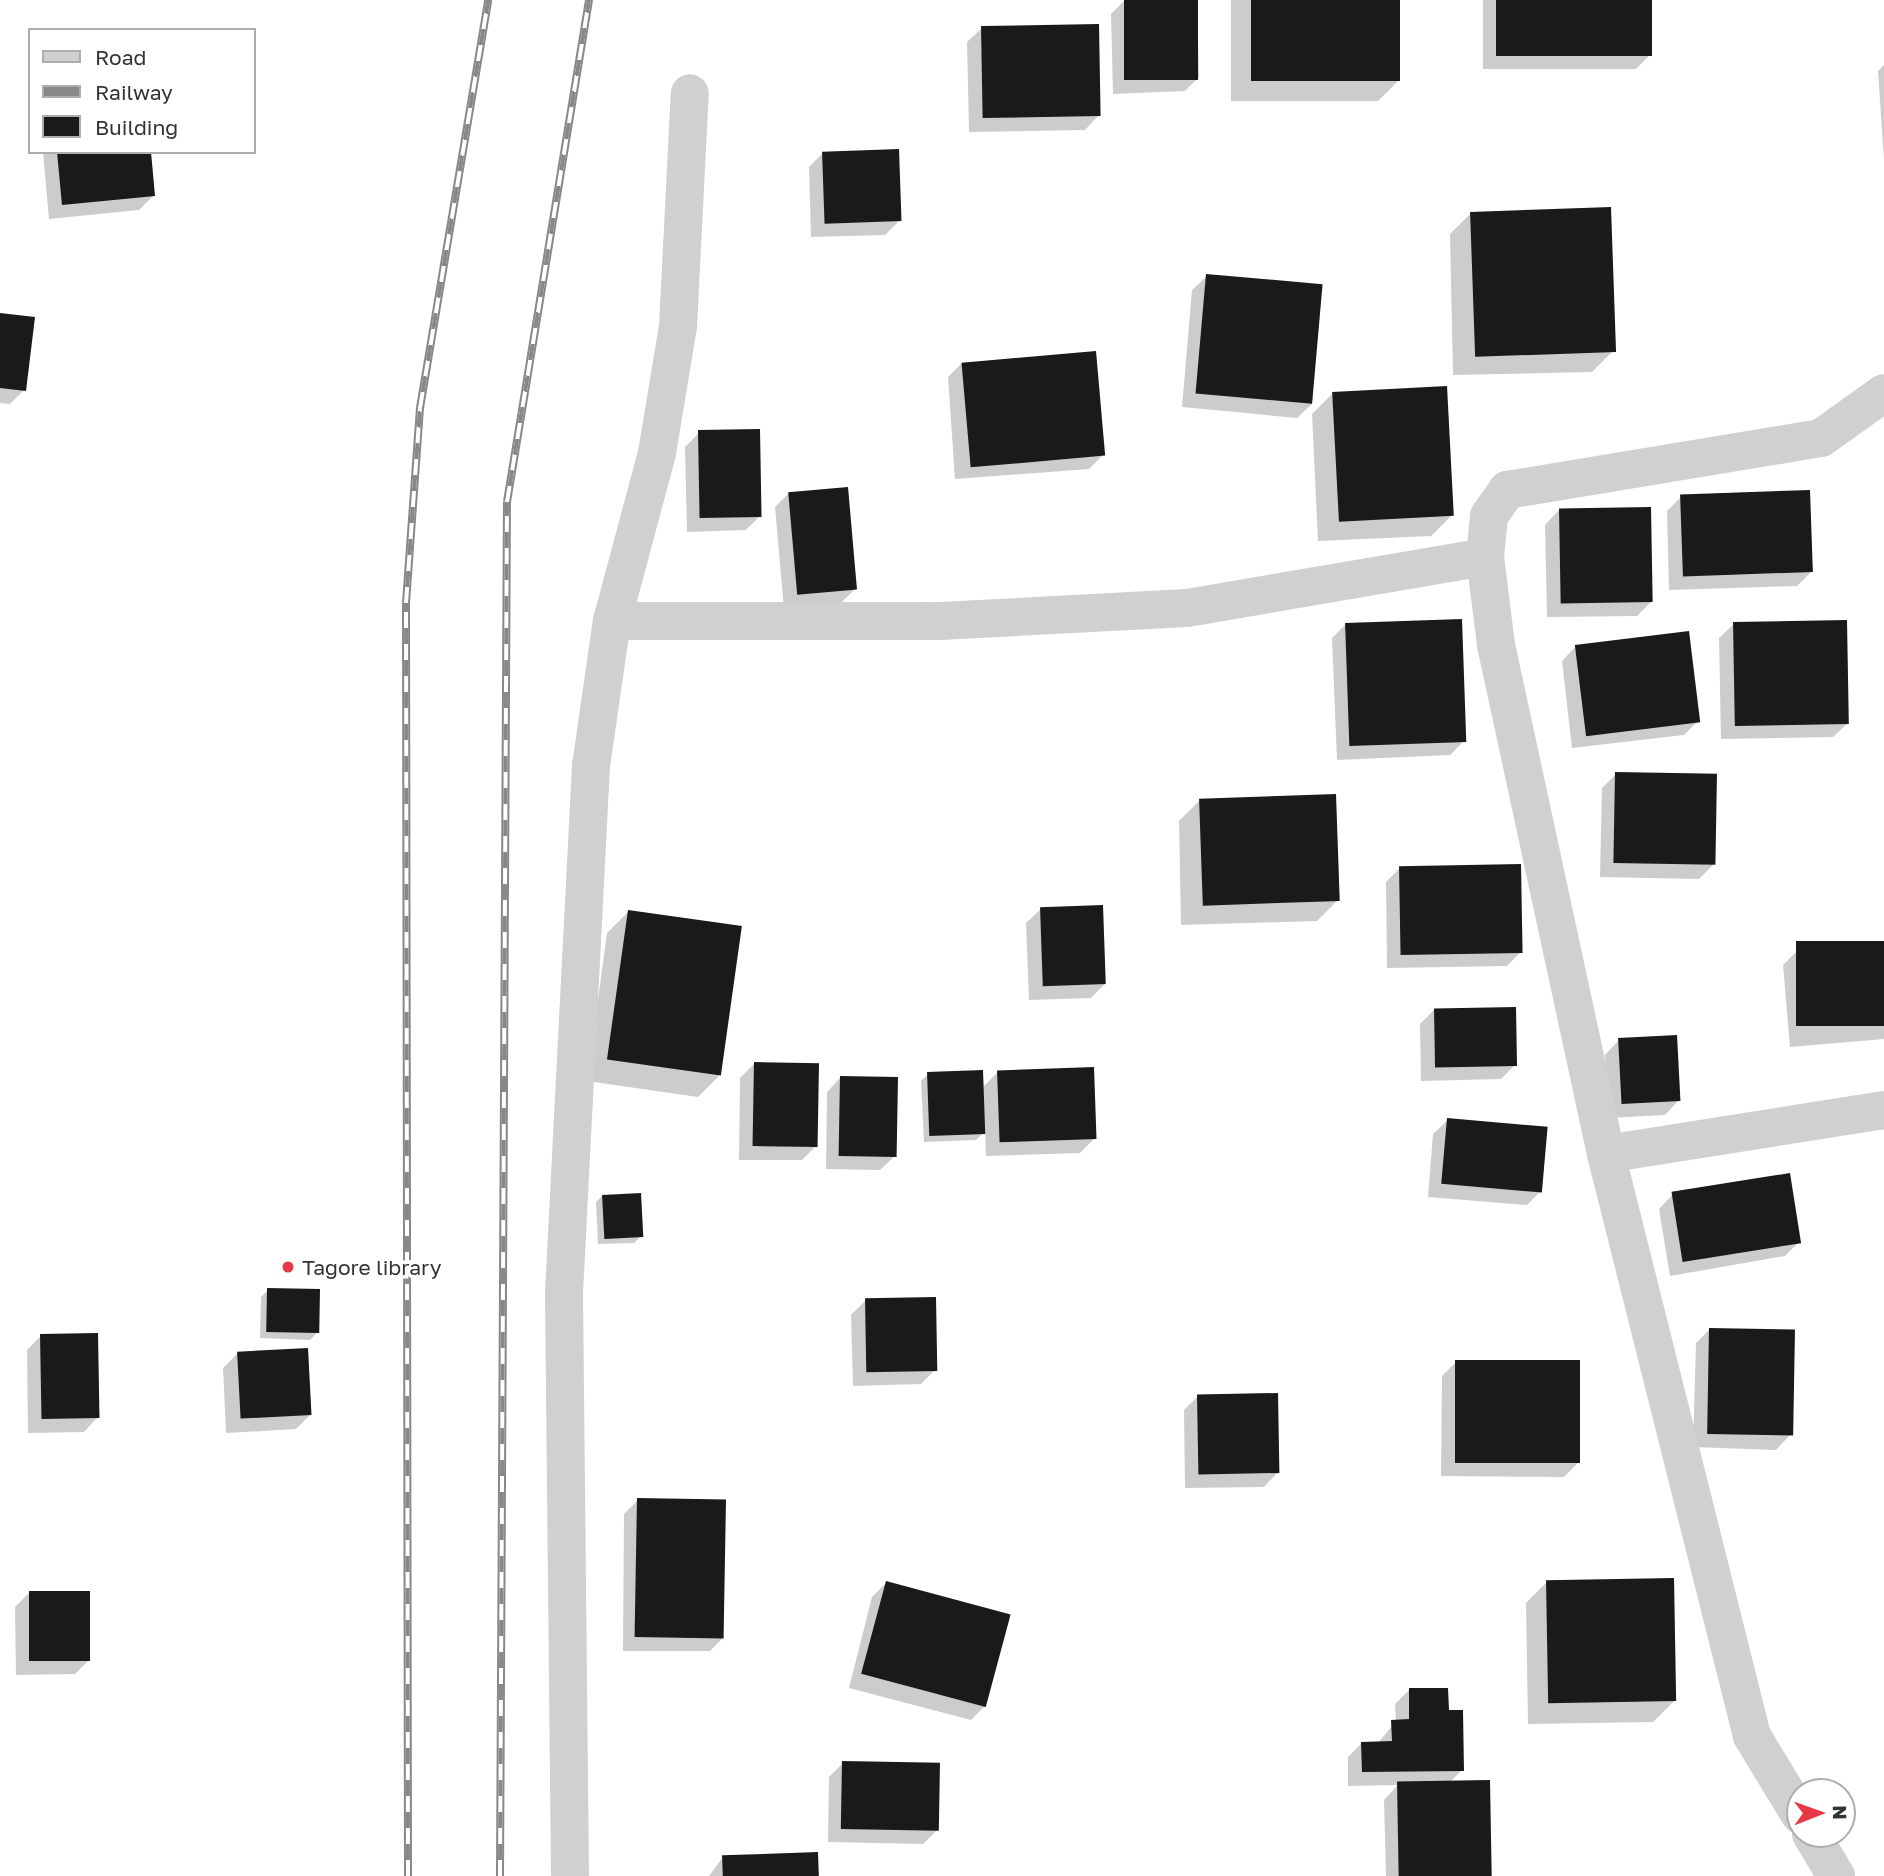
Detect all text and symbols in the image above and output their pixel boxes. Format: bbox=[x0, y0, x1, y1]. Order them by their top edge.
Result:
legend bbox=[28, 28, 256, 154]
text: Road bbox=[95, 44, 146, 70]
text: Railway bbox=[95, 79, 173, 105]
text: Building bbox=[95, 114, 178, 140]
place label: Tagore library bbox=[302, 1254, 442, 1280]
marker: Tagore library bbox=[280, 1259, 296, 1275]
north arrow bbox=[1786, 1778, 1856, 1848]
text: N bbox=[1829, 1805, 1852, 1820]

